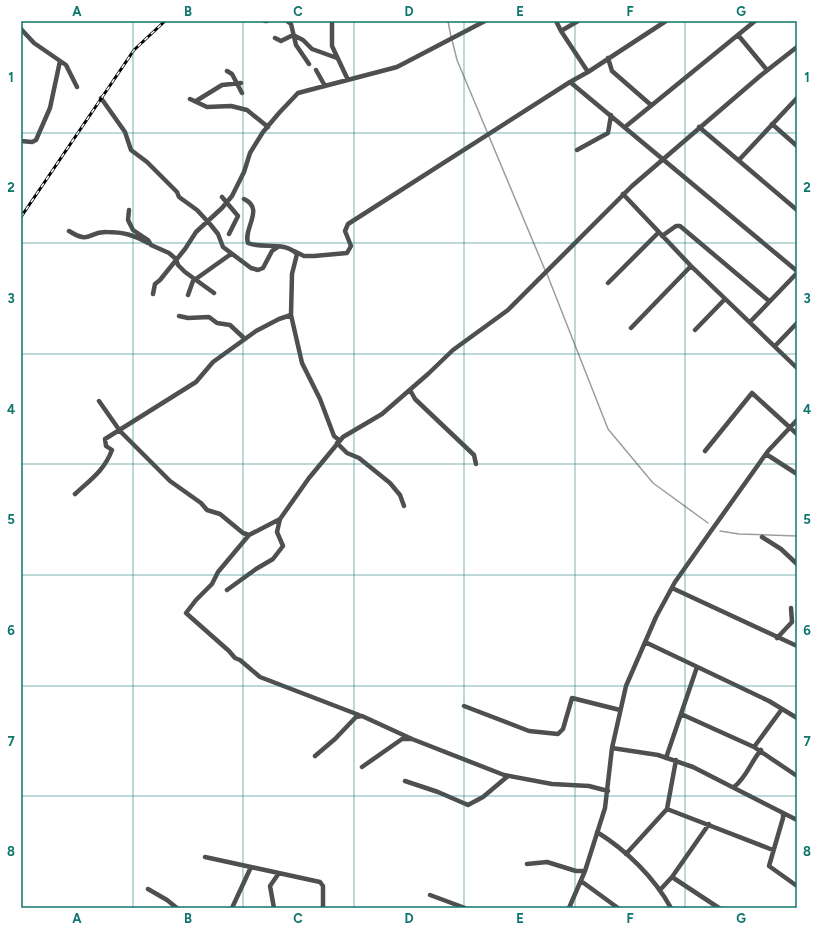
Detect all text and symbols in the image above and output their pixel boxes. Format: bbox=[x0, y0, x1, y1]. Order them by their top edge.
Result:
text: A bbox=[72, 4, 82, 19]
text: B bbox=[184, 4, 192, 19]
text: C bbox=[293, 4, 303, 19]
text: D bbox=[404, 4, 414, 19]
text: E bbox=[516, 4, 524, 19]
text: F bbox=[626, 4, 634, 19]
text: G bbox=[736, 4, 746, 19]
text: 1 bbox=[8, 70, 14, 85]
text: 1 bbox=[804, 70, 810, 85]
text: 2 bbox=[7, 180, 15, 195]
text: 2 bbox=[803, 180, 811, 195]
text: 3 bbox=[7, 291, 15, 306]
text: 3 bbox=[803, 291, 811, 306]
text: 4 bbox=[7, 402, 15, 417]
text: 4 bbox=[803, 402, 811, 417]
text: 5 bbox=[7, 512, 15, 527]
text: 5 bbox=[803, 512, 811, 527]
text: 6 bbox=[7, 623, 15, 638]
text: 6 bbox=[803, 623, 811, 638]
text: 7 bbox=[7, 734, 15, 749]
text: 7 bbox=[803, 734, 811, 749]
text: 8 bbox=[7, 844, 15, 859]
text: 8 bbox=[803, 844, 811, 859]
text: A bbox=[72, 911, 82, 926]
text: B bbox=[184, 911, 192, 926]
text: C bbox=[293, 911, 303, 926]
text: D bbox=[404, 911, 414, 926]
text: E bbox=[516, 911, 524, 926]
text: F bbox=[626, 911, 634, 926]
text: G bbox=[736, 911, 746, 926]

